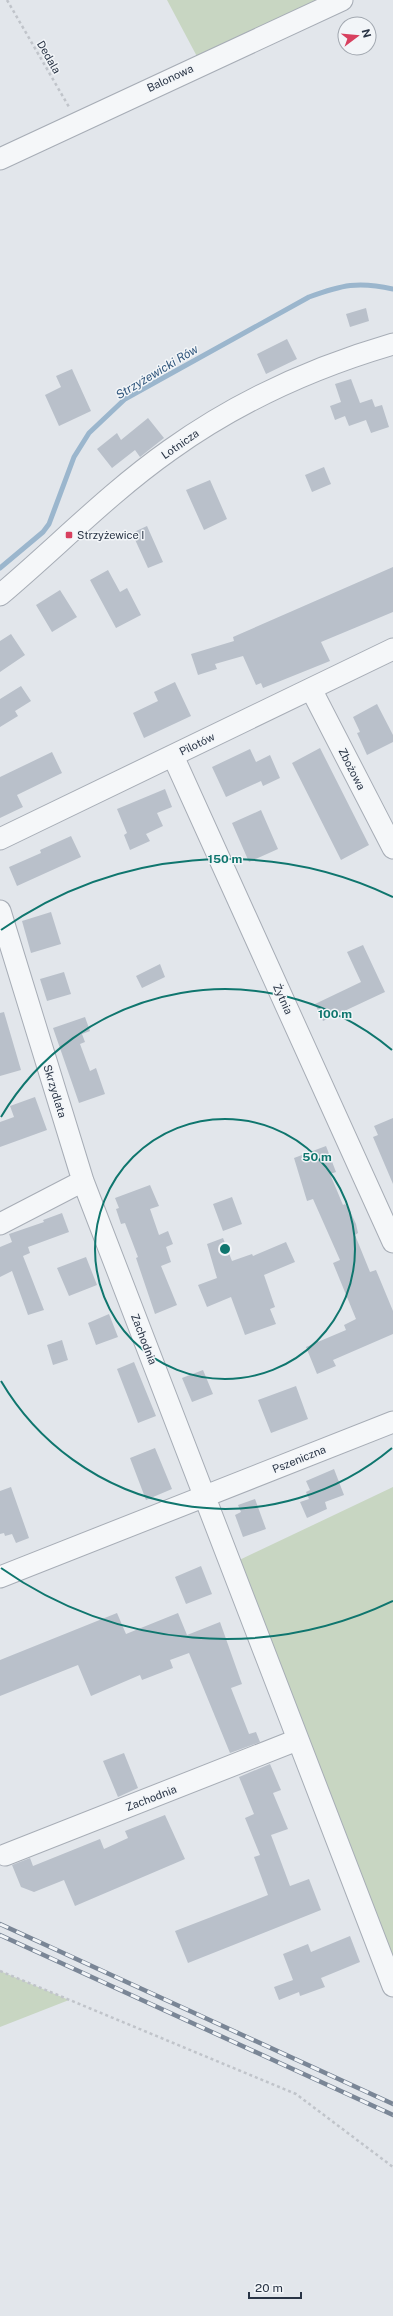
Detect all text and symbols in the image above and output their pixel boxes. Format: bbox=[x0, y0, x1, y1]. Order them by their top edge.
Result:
north arrow bbox=[337, 16, 377, 56]
text: N bbox=[360, 27, 374, 39]
street label: Dedala bbox=[35, 38, 63, 76]
street label: Balonowa bbox=[145, 62, 195, 94]
water label: Strzyżewicki Rów bbox=[113, 341, 202, 402]
street label: Lotnicza bbox=[159, 427, 201, 461]
place label: Strzyżewice I bbox=[77, 529, 144, 541]
marker: Strzyżewice I bbox=[64, 530, 74, 540]
street label: Pilotów bbox=[177, 730, 217, 758]
street label: Zbożowa bbox=[336, 746, 368, 792]
text: 150 m bbox=[208, 852, 242, 866]
street label: Żytnia bbox=[271, 981, 296, 1016]
text: 100 m bbox=[318, 1007, 352, 1021]
street label: Skrzydlata bbox=[41, 1063, 69, 1119]
text: 50 m bbox=[302, 1150, 332, 1164]
centre of rings bbox=[218, 1242, 232, 1256]
street label: Zachodnia bbox=[129, 1312, 159, 1366]
street label: Pszeniczna bbox=[271, 1443, 327, 1475]
street label: Zachodnia bbox=[124, 1783, 178, 1813]
scale bar bbox=[249, 2274, 301, 2300]
text: 20 m bbox=[255, 2281, 283, 2295]

